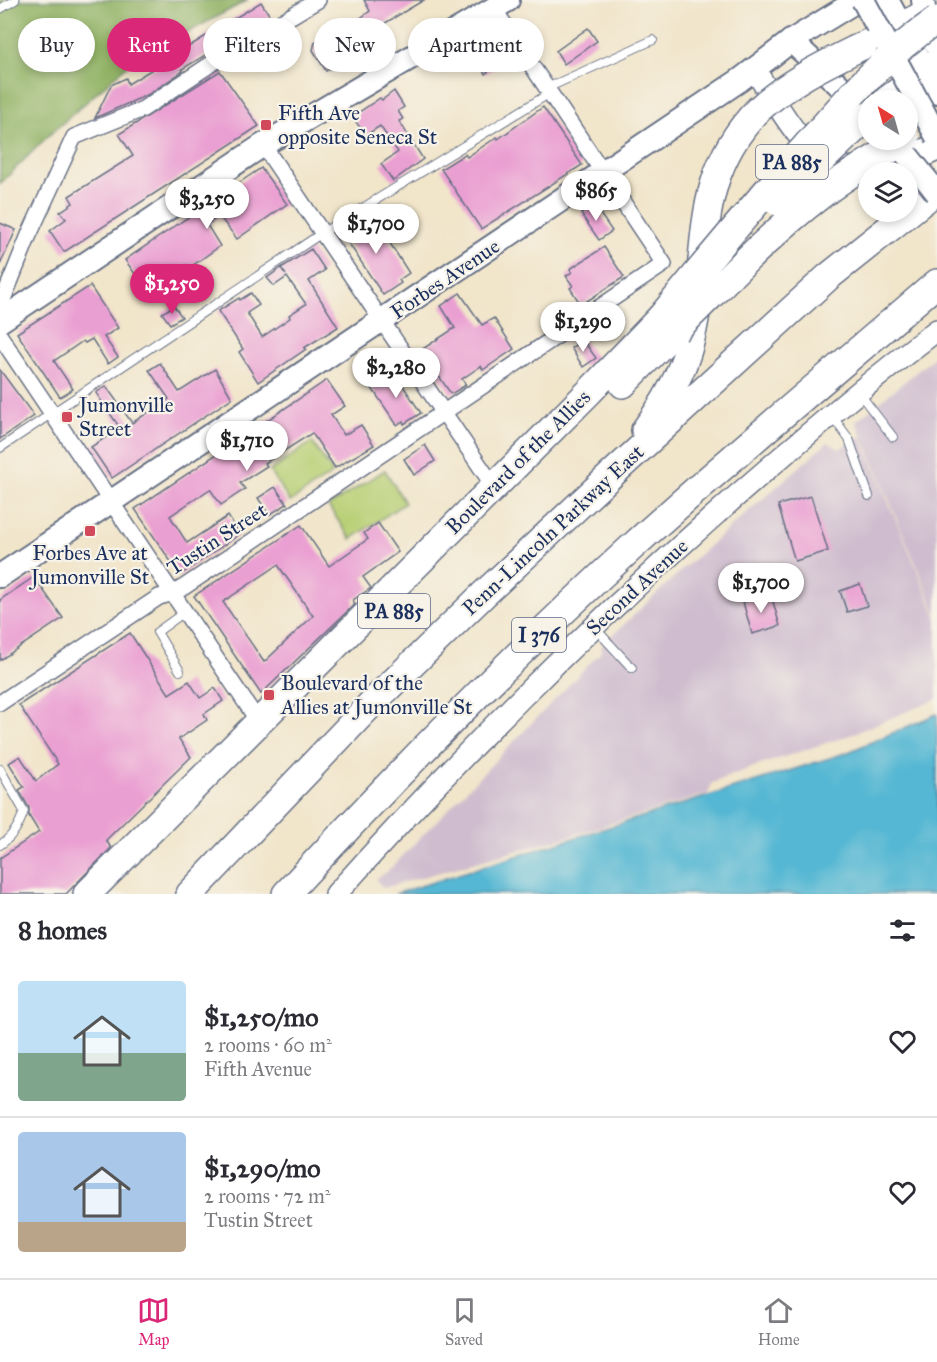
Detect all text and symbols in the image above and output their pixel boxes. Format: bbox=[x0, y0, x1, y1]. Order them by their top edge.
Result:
chip: Buy bbox=[18, 18, 95, 72]
chip: Rent bbox=[107, 18, 191, 72]
chip: Filters bbox=[203, 18, 302, 72]
chip: New bbox=[314, 18, 396, 72]
chip: Apartment bbox=[408, 18, 544, 72]
north arrow bbox=[858, 90, 918, 150]
map controls bbox=[858, 90, 918, 222]
place label: Fifth Ave opposite Seneca St bbox=[278, 100, 438, 150]
marker: Fifth Ave opposite Seneca St bbox=[259, 118, 273, 132]
road number: PA 885 bbox=[756, 145, 828, 179]
button: layers bbox=[858, 162, 918, 222]
pin: $865 bbox=[560, 171, 632, 222]
text: $865 bbox=[575, 178, 617, 202]
pin: $3,250 bbox=[158, 179, 256, 230]
text: $3,250 bbox=[179, 186, 235, 210]
pin: $1,700 bbox=[327, 204, 425, 255]
text: $1,700 bbox=[347, 211, 405, 235]
street label: Forbes Avenue bbox=[386, 233, 505, 325]
pin: $1,250 bbox=[123, 264, 221, 315]
text: $1,250 bbox=[144, 271, 200, 295]
pin: $1,290 bbox=[534, 302, 632, 353]
text: $1,290 bbox=[554, 309, 612, 333]
pin: $2,280 bbox=[347, 348, 445, 399]
text: $2,280 bbox=[366, 355, 426, 379]
street label: Boulevard of the Allies bbox=[440, 384, 596, 540]
place label: Jumonville Street bbox=[77, 392, 174, 442]
marker: Jumonville Street bbox=[60, 410, 74, 424]
pin: $1,710 bbox=[198, 421, 296, 472]
text: $1,710 bbox=[220, 428, 274, 452]
street label: Penn-Lincoln Parkway East bbox=[457, 439, 650, 621]
street label: Tustin Street bbox=[162, 497, 272, 581]
marker: Forbes Ave at Jumonville St bbox=[83, 524, 97, 538]
street label: Second Avenue bbox=[581, 533, 694, 641]
place label: Forbes Ave at Jumonville St bbox=[29, 540, 150, 590]
pin: $1,700 bbox=[712, 563, 810, 614]
text: $1,700 bbox=[732, 570, 790, 594]
road number: PA 885 bbox=[358, 594, 430, 628]
road number: I 376 bbox=[512, 618, 566, 652]
place label: Boulevard of the Allies at Jumonville St bbox=[280, 670, 473, 720]
marker: Boulevard of the Allies at Jumonville St bbox=[262, 688, 276, 702]
text: 8 homes bbox=[18, 914, 107, 946]
icon: filters bbox=[886, 914, 919, 947]
text: $1,250/mo bbox=[204, 1001, 319, 1033]
icon: home bbox=[66, 1005, 138, 1077]
icon: heart bbox=[886, 1025, 919, 1058]
text: 2 rooms · 60 m² bbox=[204, 1033, 332, 1057]
text: Fifth Avenue bbox=[204, 1057, 312, 1081]
text: $1,290/mo bbox=[204, 1152, 321, 1184]
icon: home bbox=[66, 1156, 138, 1228]
icon: heart bbox=[886, 1176, 919, 1209]
text: 2 rooms · 72 m² bbox=[204, 1184, 331, 1208]
text: Tustin Street bbox=[204, 1208, 313, 1232]
tab: Map bbox=[137, 1294, 170, 1349]
tab: Saved bbox=[445, 1294, 483, 1349]
tab: Home bbox=[758, 1294, 800, 1349]

